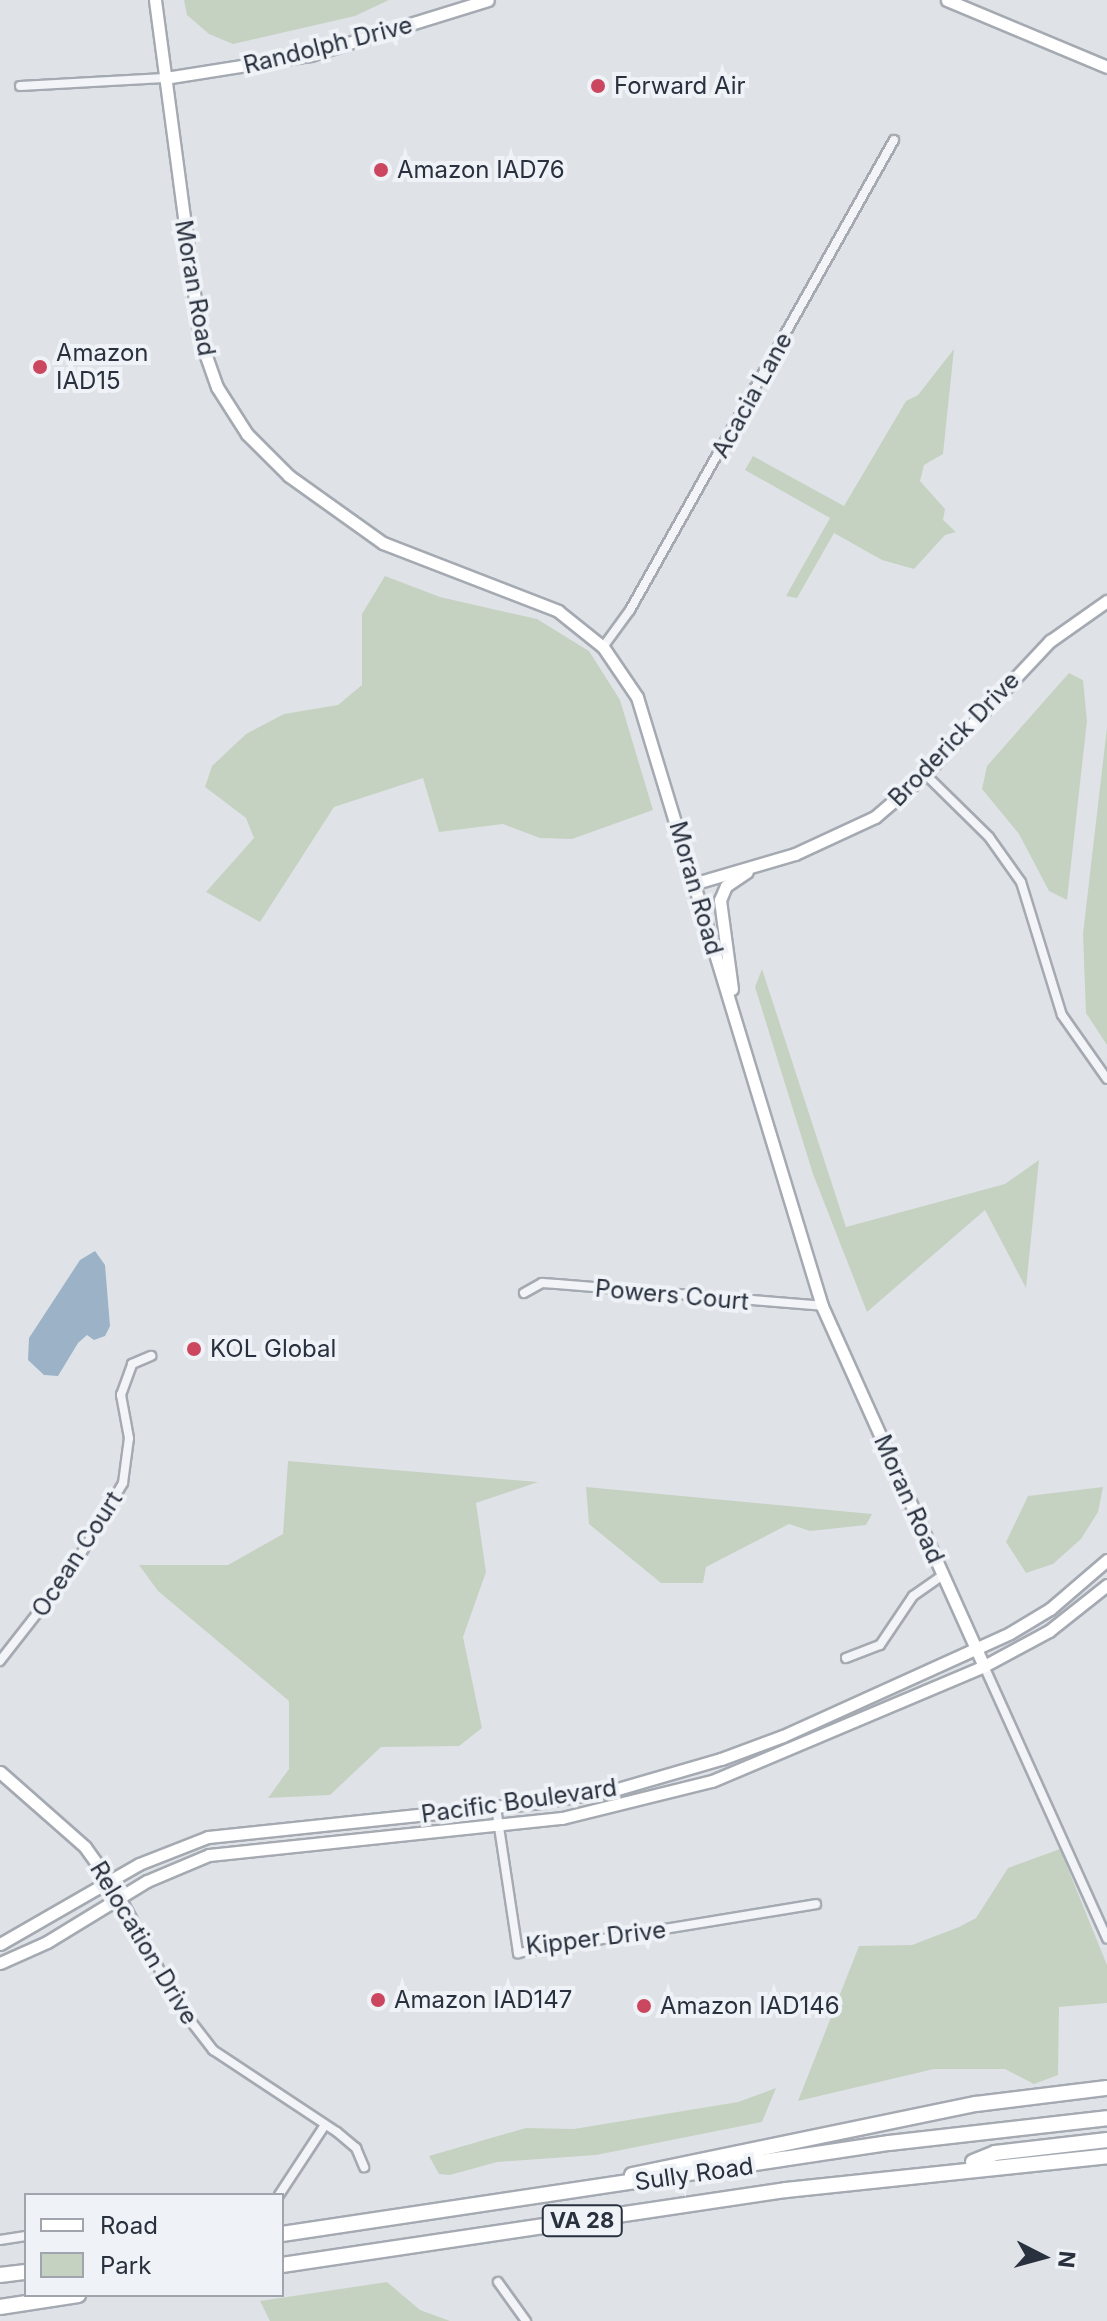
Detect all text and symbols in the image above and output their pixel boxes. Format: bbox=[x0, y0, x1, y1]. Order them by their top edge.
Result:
street label: Randolph Drive bbox=[241, 10, 415, 80]
place label: Forward Air bbox=[614, 72, 746, 100]
marker: Forward Air bbox=[589, 77, 607, 95]
place label: Amazon IAD76 bbox=[397, 156, 565, 184]
marker: Amazon IAD76 bbox=[372, 161, 390, 179]
street label: Moran Road bbox=[169, 218, 221, 358]
street label: Acacia Lane bbox=[706, 327, 798, 463]
place label: Amazon IAD15 bbox=[56, 339, 149, 395]
marker: Amazon IAD15 bbox=[31, 358, 49, 376]
street label: Broderick Drive bbox=[883, 666, 1025, 812]
street label: Moran Road bbox=[663, 818, 729, 958]
street label: Powers Court bbox=[594, 1274, 750, 1316]
place label: KOL Global bbox=[210, 1335, 336, 1363]
marker: KOL Global bbox=[185, 1340, 203, 1358]
street label: Moran Road bbox=[868, 1430, 950, 1568]
street label: Ocean Court bbox=[26, 1486, 128, 1622]
street label: Pacific Boulevard bbox=[419, 1773, 619, 1829]
street label: Relocation Drive bbox=[84, 1856, 204, 2030]
street label: Kipper Drive bbox=[524, 1915, 668, 1961]
place label: Amazon IAD147 bbox=[394, 1986, 572, 2014]
marker: Amazon IAD147 bbox=[369, 1991, 387, 2009]
place label: Amazon IAD146 bbox=[660, 1992, 840, 2020]
marker: Amazon IAD146 bbox=[635, 1997, 653, 2015]
street label: Sully Road bbox=[633, 2151, 755, 2197]
legend bbox=[24, 2193, 284, 2297]
road number: VA 28 bbox=[540, 2203, 624, 2239]
text: Road bbox=[100, 2211, 158, 2240]
north arrow bbox=[1003, 2217, 1083, 2297]
text: N bbox=[1053, 2250, 1081, 2269]
text: Park bbox=[100, 2251, 151, 2280]

